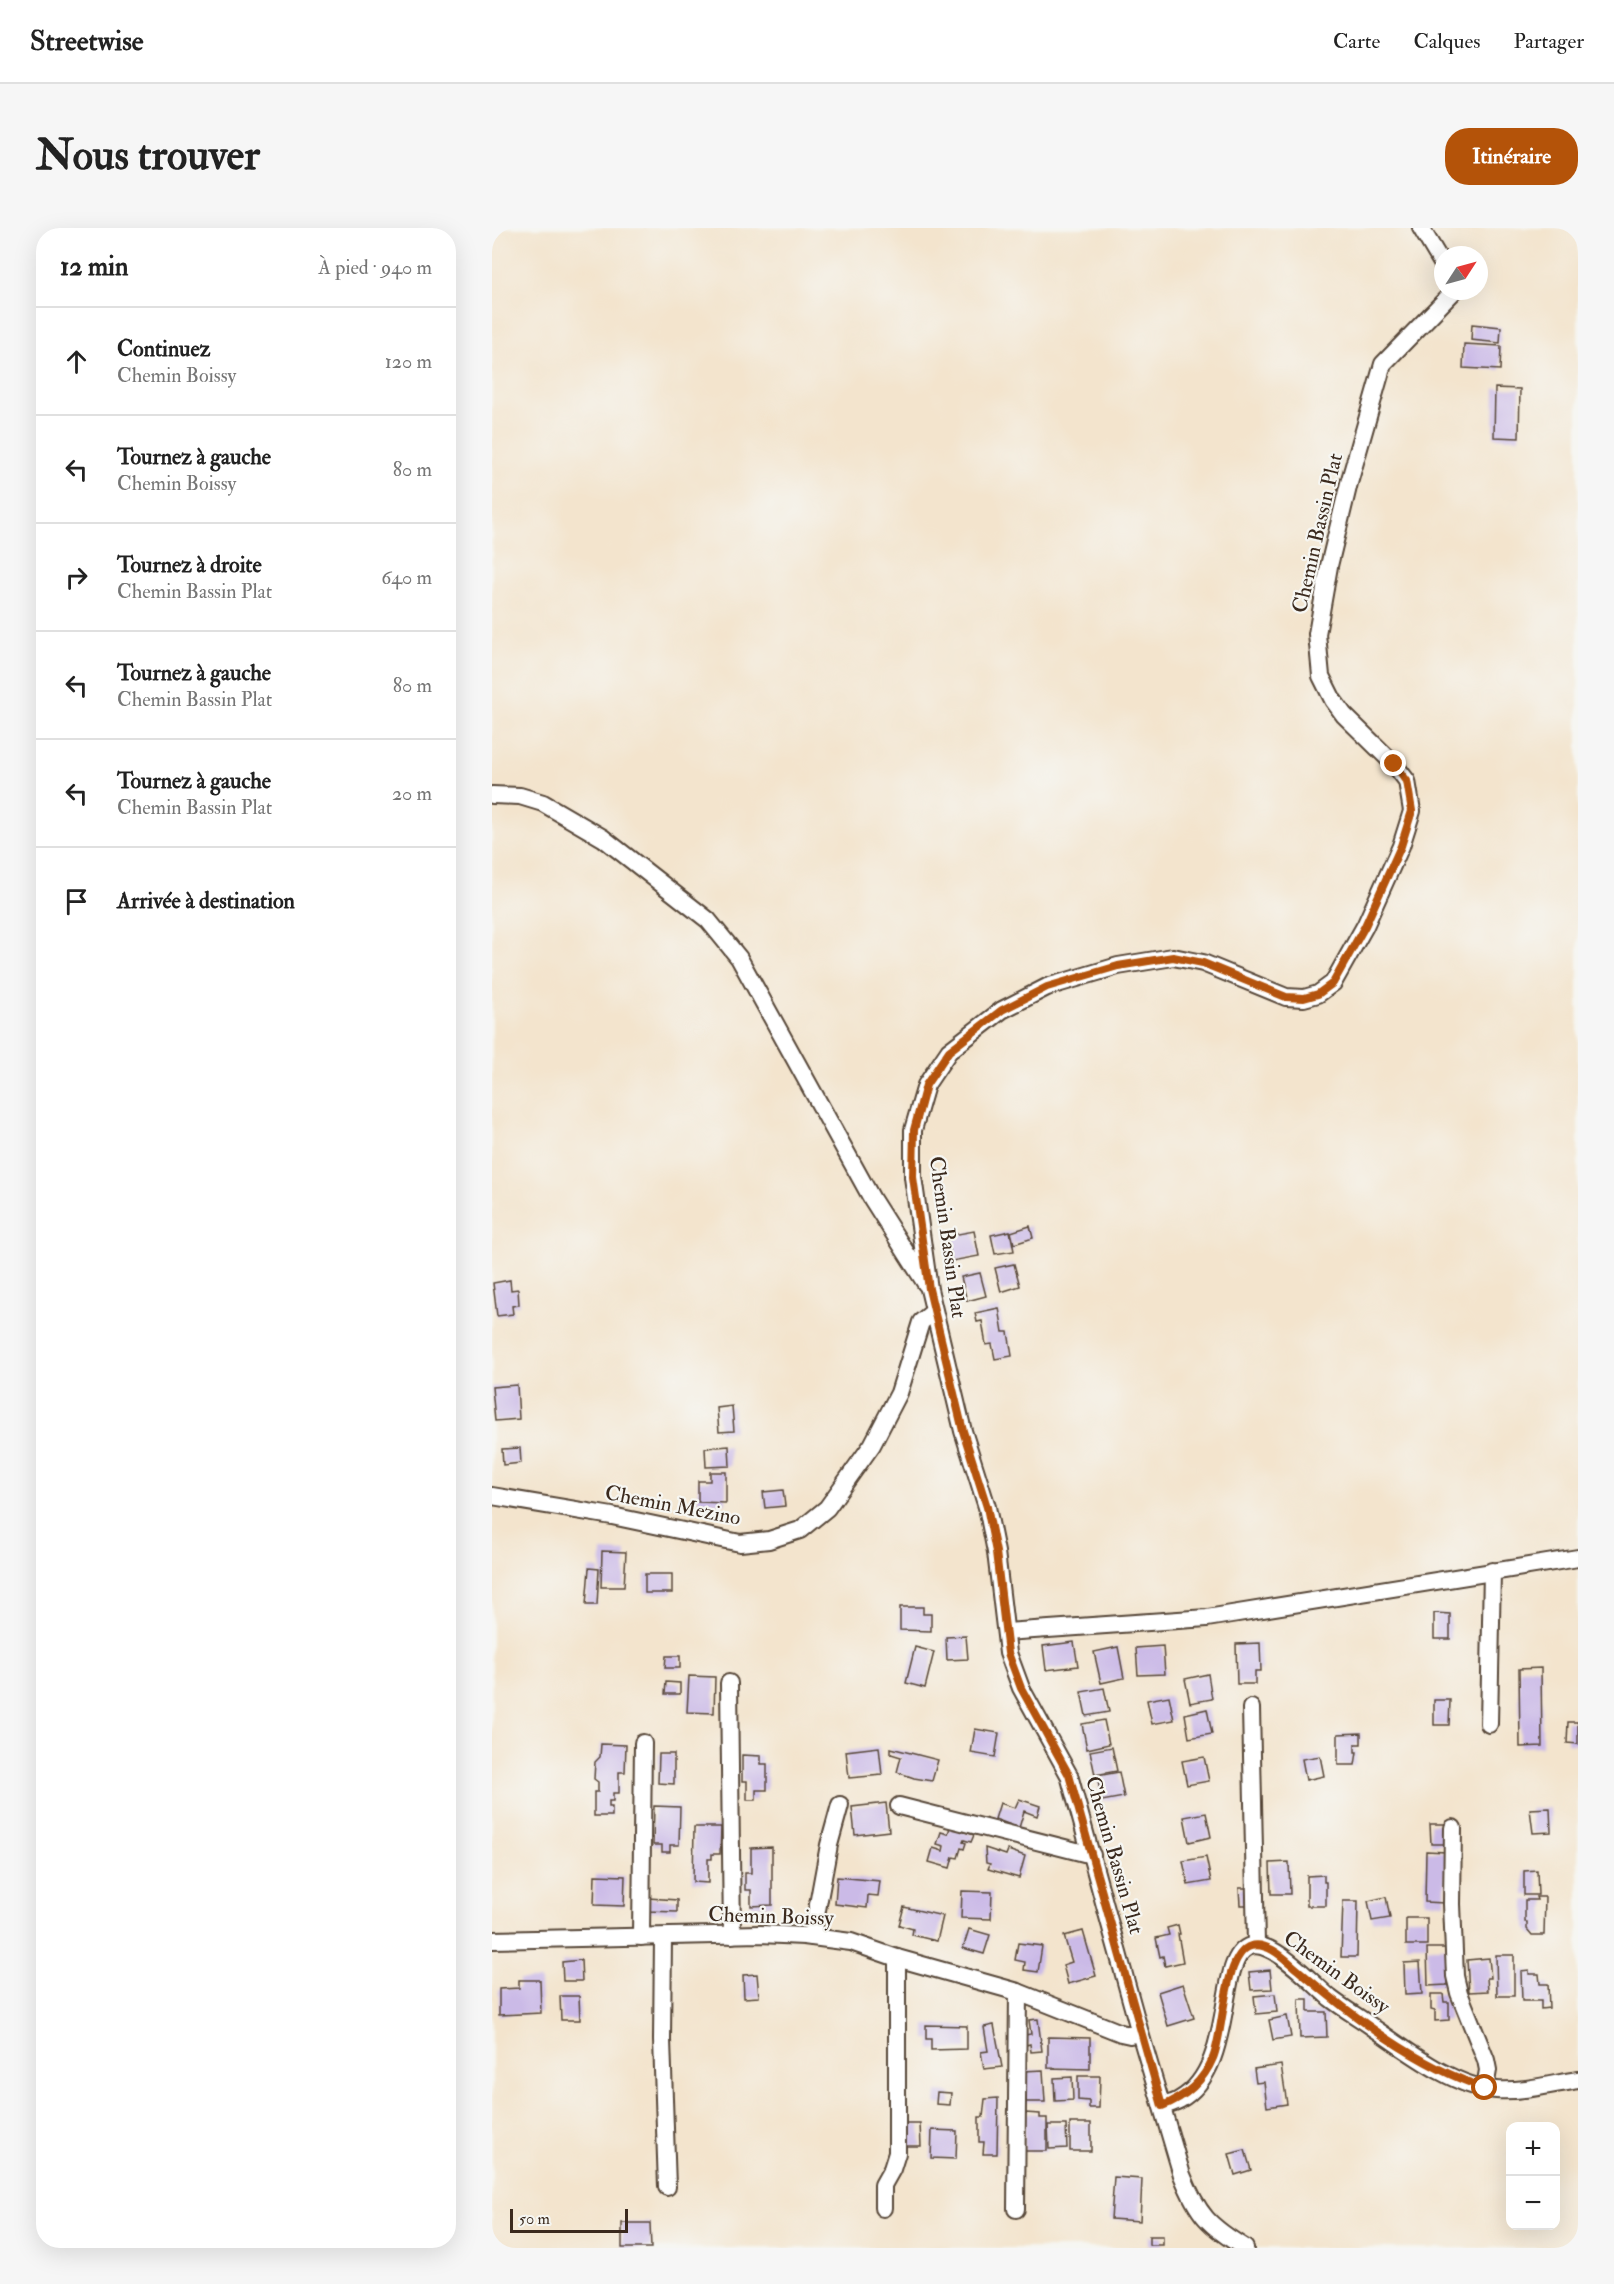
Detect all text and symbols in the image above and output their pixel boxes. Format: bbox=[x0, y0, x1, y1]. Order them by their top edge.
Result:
text: Streetwise bbox=[30, 24, 144, 59]
text: Carte bbox=[1333, 28, 1380, 55]
text: Calques bbox=[1413, 28, 1480, 55]
text: Partager bbox=[1513, 28, 1584, 55]
button: Itinéraire bbox=[1445, 128, 1578, 185]
text: Nous trouver bbox=[36, 130, 260, 182]
north arrow bbox=[1434, 246, 1488, 300]
text: 12 min bbox=[60, 251, 128, 283]
text: À pied · 940 m bbox=[318, 255, 432, 280]
text: Continuez bbox=[117, 335, 210, 363]
icon: ahead bbox=[60, 345, 93, 378]
text: 120 m bbox=[385, 349, 432, 374]
text: Chemin Boissy bbox=[117, 363, 236, 388]
text: Tournez à gauche bbox=[117, 443, 271, 471]
street label: Chemin Bassin Plat bbox=[1286, 450, 1349, 616]
icon: left bbox=[60, 453, 93, 486]
text: 80 m bbox=[393, 457, 432, 482]
text: Chemin Boissy bbox=[117, 471, 236, 496]
text: Tournez à droite bbox=[117, 551, 262, 579]
icon: right bbox=[60, 561, 93, 594]
text: 640 m bbox=[381, 565, 432, 590]
text: Chemin Bassin Plat bbox=[117, 579, 272, 604]
text: Tournez à gauche bbox=[117, 659, 271, 687]
icon: left bbox=[60, 669, 93, 702]
text: 80 m bbox=[393, 673, 432, 698]
text: Chemin Bassin Plat bbox=[117, 687, 272, 712]
route end bbox=[1380, 750, 1406, 776]
text: Tournez à gauche bbox=[117, 767, 271, 795]
icon: left bbox=[60, 777, 93, 810]
text: 20 m bbox=[392, 781, 432, 806]
text: Chemin Bassin Plat bbox=[117, 795, 272, 820]
icon: arrive bbox=[60, 885, 93, 918]
text: Arrivée à destination bbox=[117, 887, 295, 915]
street label: Chemin Bassin Plat bbox=[923, 1154, 972, 1320]
street label: Chemin Mezino bbox=[603, 1479, 743, 1532]
street label: Chemin Bassin Plat bbox=[1079, 1773, 1150, 1937]
street label: Chemin Boissy bbox=[708, 1901, 835, 1932]
street label: Chemin Boissy bbox=[1278, 1925, 1396, 2021]
route start bbox=[1471, 2074, 1497, 2100]
map controls bbox=[1506, 2122, 1560, 2230]
button: + bbox=[1506, 2122, 1560, 2176]
button: − bbox=[1506, 2176, 1560, 2230]
scale bar bbox=[510, 2206, 628, 2234]
text: 50 m bbox=[519, 2209, 550, 2229]

